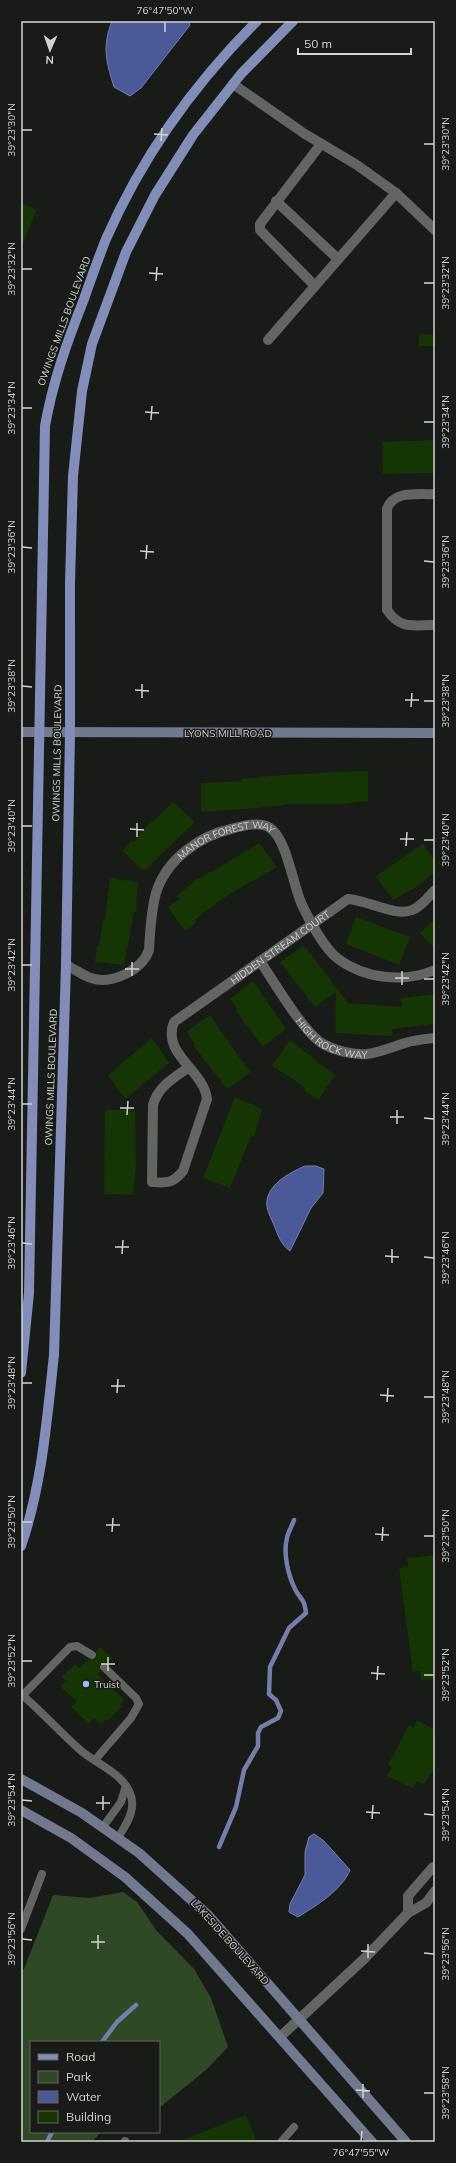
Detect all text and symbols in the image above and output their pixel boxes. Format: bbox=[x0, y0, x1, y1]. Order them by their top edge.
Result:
text: 76°47'50"W bbox=[137, 4, 193, 17]
north arrow bbox=[30, 30, 70, 70]
scale bar bbox=[298, 30, 411, 56]
text: 50 m bbox=[304, 36, 332, 51]
text: N bbox=[45, 53, 54, 67]
text: 39°23'30"N bbox=[5, 103, 18, 157]
text: 39°23'30"N bbox=[439, 117, 452, 171]
text: 39°23'32"N bbox=[5, 242, 18, 296]
street label: OWINGS MILLS BOULEVARD bbox=[34, 254, 94, 388]
text: 39°23'32"N bbox=[439, 256, 452, 310]
text: 39°23'34"N bbox=[5, 381, 18, 435]
text: 39°23'34"N bbox=[439, 395, 452, 449]
text: 39°23'36"N bbox=[5, 520, 18, 574]
text: 39°23'36"N bbox=[439, 535, 452, 589]
text: 39°23'38"N bbox=[5, 659, 18, 713]
text: 39°23'38"N bbox=[439, 674, 452, 728]
street label: OWINGS MILLS BOULEVARD bbox=[49, 684, 65, 822]
street label: LYONS MILL ROAD bbox=[184, 727, 272, 740]
text: 39°23'40"N bbox=[5, 799, 18, 853]
text: 39°23'40"N bbox=[439, 813, 452, 867]
street label: MANOR FOREST WAY bbox=[174, 818, 278, 862]
street label: HIDDEN STREAM COURT bbox=[228, 907, 332, 987]
text: 39°23'42"N bbox=[5, 938, 18, 992]
text: 39°23'42"N bbox=[439, 952, 452, 1006]
street label: OWINGS MILLS BOULEVARD bbox=[42, 1008, 60, 1146]
street label: HIGH ROCK WAY bbox=[293, 1015, 369, 1061]
text: 39°23'44"N bbox=[5, 1077, 18, 1131]
text: 39°23'44"N bbox=[439, 1092, 452, 1146]
text: 39°23'46"N bbox=[5, 1216, 18, 1270]
text: 39°23'46"N bbox=[439, 1231, 452, 1285]
text: 39°23'48"N bbox=[5, 1356, 18, 1410]
text: 39°23'48"N bbox=[439, 1370, 452, 1424]
text: 39°23'50"N bbox=[5, 1495, 18, 1549]
text: 39°23'50"N bbox=[439, 1509, 452, 1563]
text: 39°23'52"N bbox=[5, 1634, 18, 1688]
text: 39°23'52"N bbox=[439, 1648, 452, 1702]
place label: Truist bbox=[94, 1678, 120, 1691]
marker: Truist bbox=[81, 1679, 91, 1689]
text: 39°23'54"N bbox=[5, 1773, 18, 1827]
text: 39°23'54"N bbox=[439, 1788, 452, 1842]
street label: LAKESIDE BOULEVARD bbox=[188, 1896, 272, 1988]
text: 39°23'56"N bbox=[5, 1912, 18, 1966]
text: 39°23'56"N bbox=[439, 1927, 452, 1981]
legend bbox=[30, 2041, 160, 2133]
text: Road bbox=[66, 2049, 95, 2064]
text: 39°23'58"N bbox=[439, 2066, 452, 2120]
text: Park bbox=[66, 2069, 92, 2084]
text: Water bbox=[66, 2089, 102, 2104]
text: Building bbox=[66, 2109, 111, 2124]
text: 76°47'55"W bbox=[333, 2146, 389, 2159]

